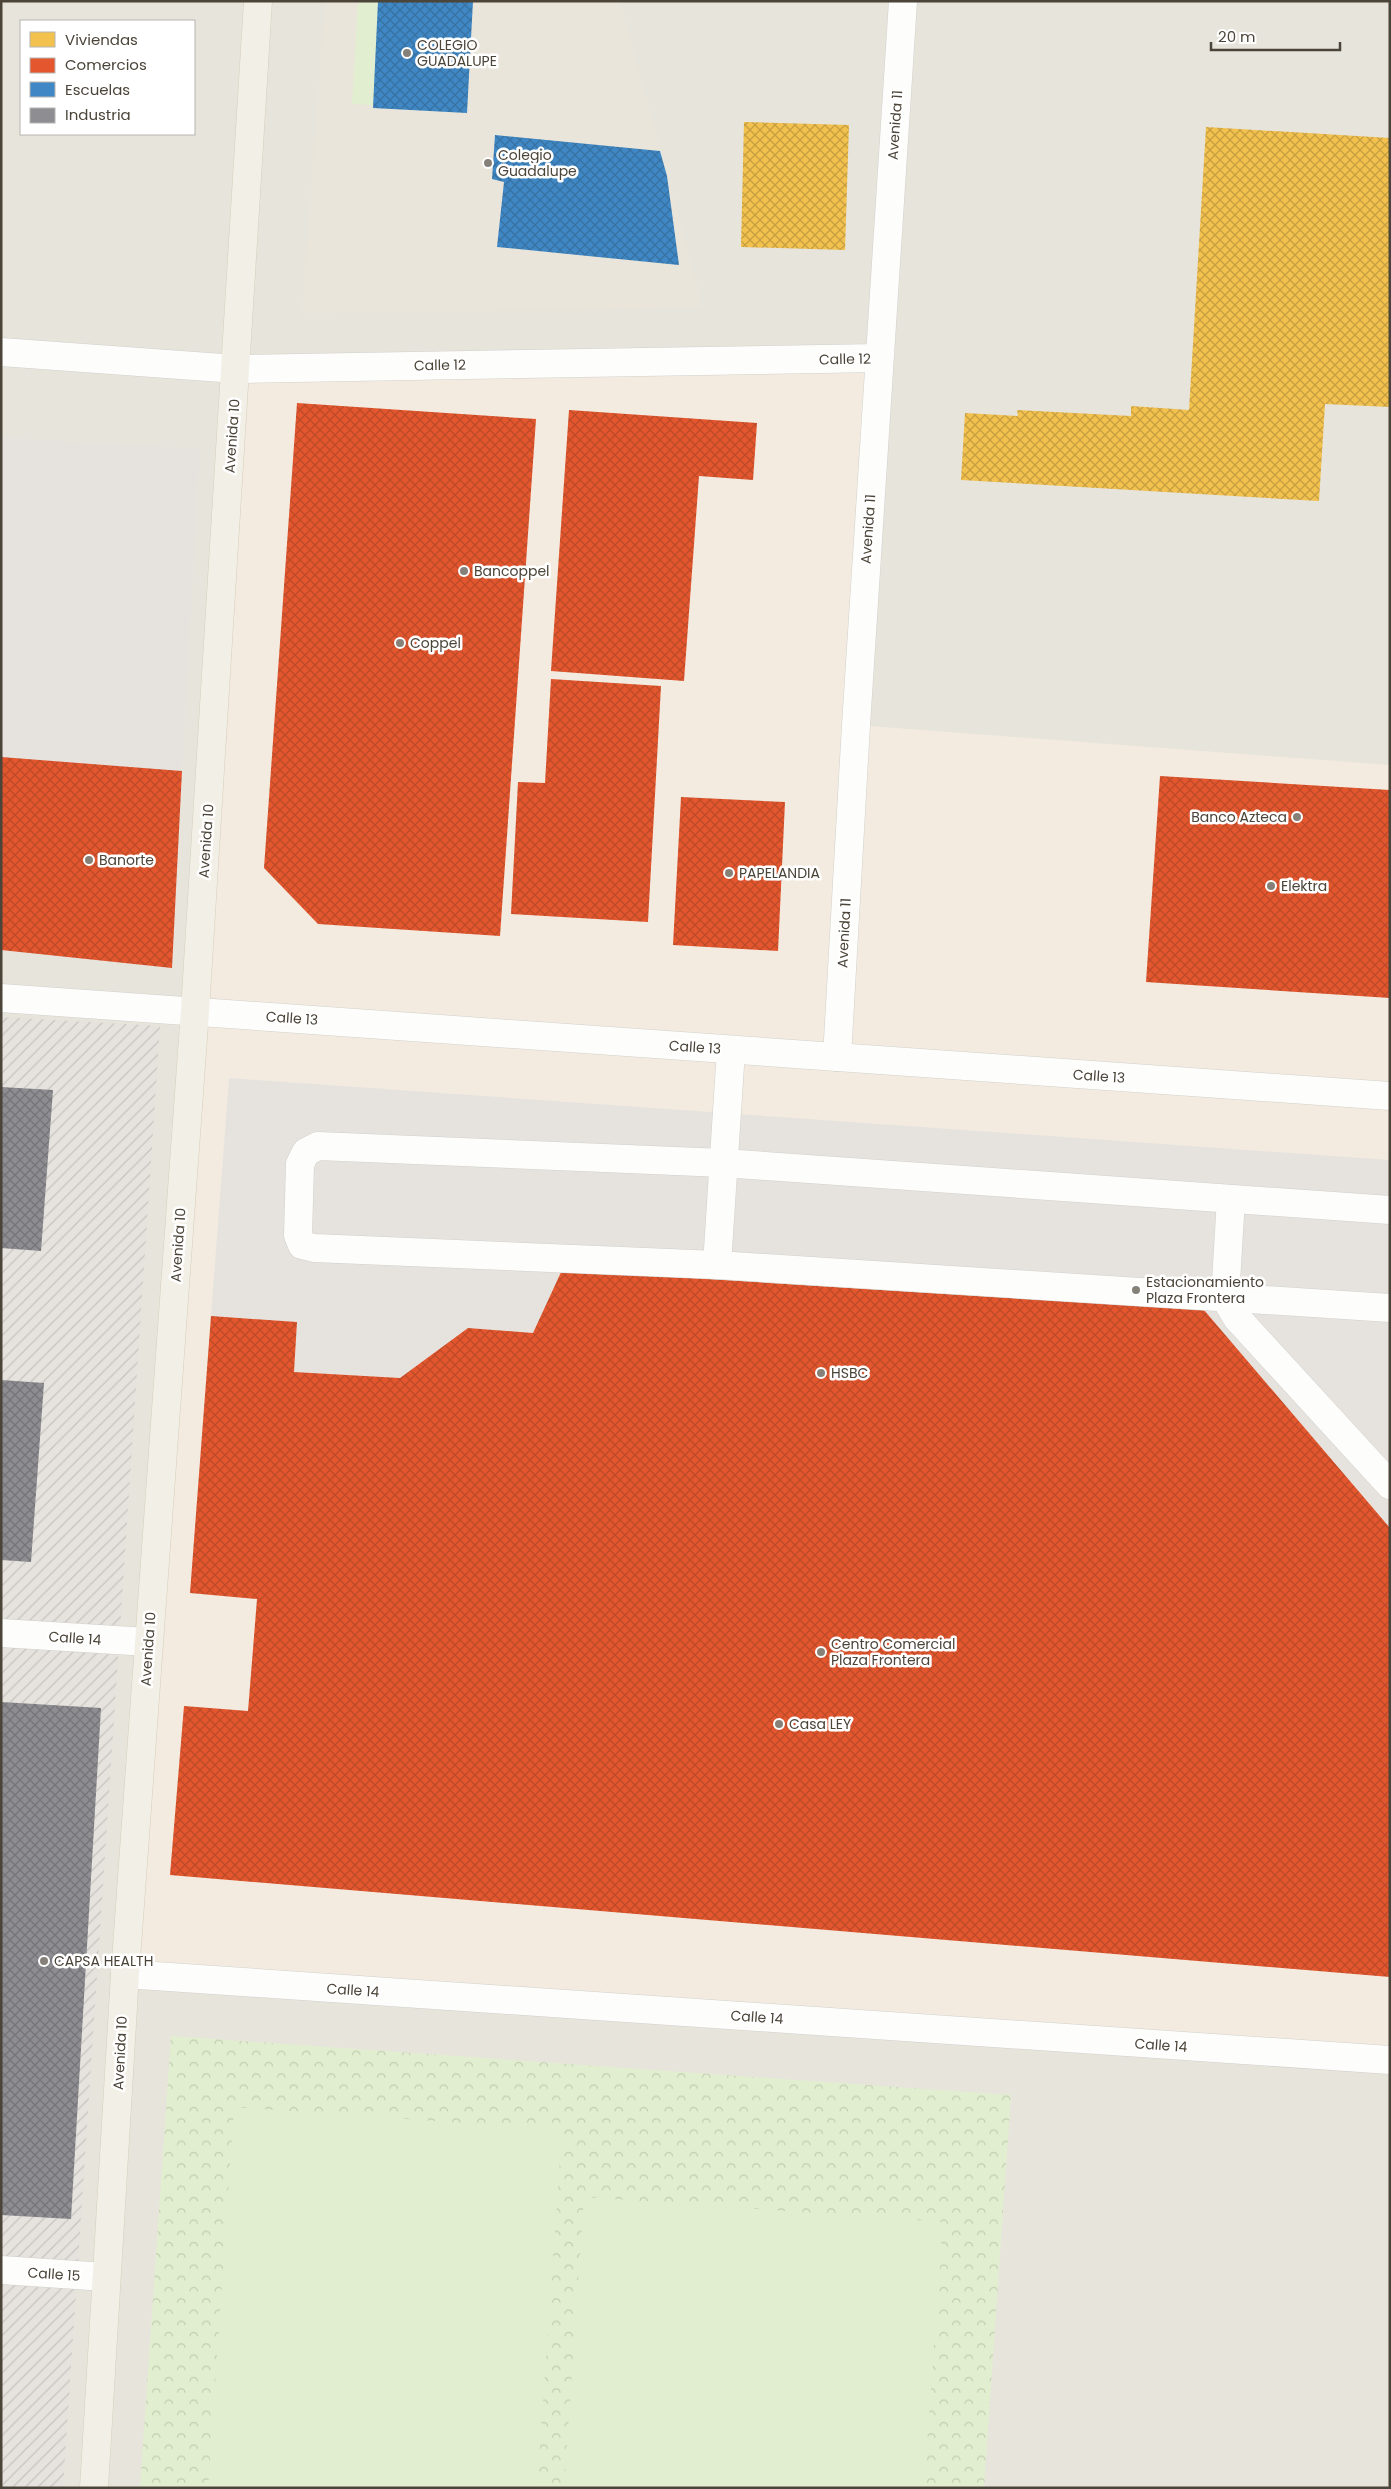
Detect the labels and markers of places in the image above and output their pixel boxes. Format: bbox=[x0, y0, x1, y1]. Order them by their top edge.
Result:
place label: COLEGIO GUADALUPE bbox=[417, 35, 497, 71]
marker: COLEGIO GUADALUPE bbox=[401, 47, 413, 59]
place label: Colegio Guadalupe bbox=[498, 145, 577, 181]
marker: Colegio Guadalupe bbox=[482, 157, 494, 169]
place label: Bancoppel bbox=[474, 561, 550, 581]
marker: Bancoppel bbox=[458, 565, 470, 577]
place label: Coppel bbox=[410, 633, 461, 653]
marker: Coppel bbox=[394, 637, 406, 649]
place label: Banco Azteca bbox=[1191, 807, 1287, 827]
marker: Banco Azteca bbox=[1291, 811, 1303, 823]
place label: Banorte bbox=[99, 850, 154, 870]
marker: Banorte bbox=[83, 854, 95, 866]
place label: PAPELANDIA bbox=[739, 863, 820, 883]
marker: PAPELANDIA bbox=[723, 867, 735, 879]
place label: Elektra bbox=[1281, 876, 1327, 896]
marker: Elektra bbox=[1265, 880, 1277, 892]
place label: Estacionamiento Plaza Frontera bbox=[1146, 1272, 1264, 1308]
marker: Estacionamiento Plaza Frontera bbox=[1130, 1284, 1142, 1296]
place label: HSBC bbox=[831, 1363, 868, 1383]
marker: HSBC bbox=[815, 1367, 827, 1379]
place label: Centro Comercial Plaza Frontera bbox=[831, 1634, 955, 1670]
marker: Centro Comercial Plaza Frontera bbox=[815, 1646, 827, 1658]
place label: Casa LEY bbox=[789, 1714, 851, 1734]
marker: Casa LEY bbox=[773, 1718, 785, 1730]
place label: CAPSA HEALTH bbox=[54, 1951, 153, 1971]
marker: CAPSA HEALTH bbox=[38, 1955, 50, 1967]

